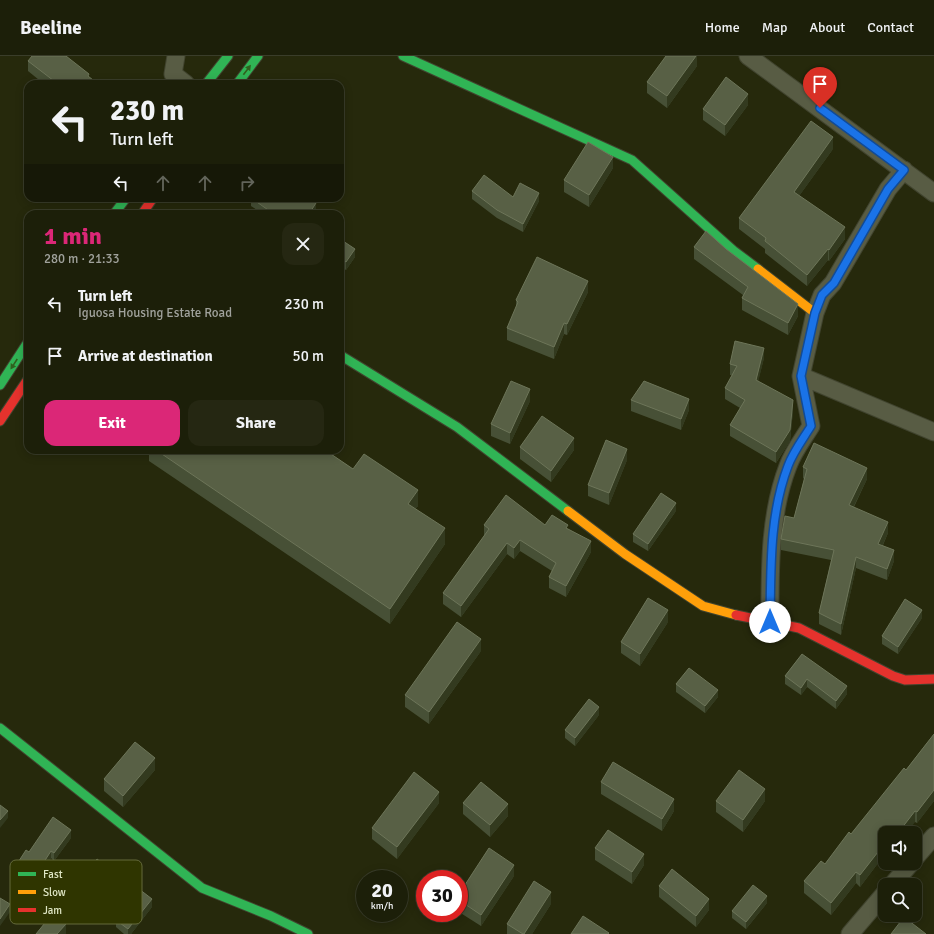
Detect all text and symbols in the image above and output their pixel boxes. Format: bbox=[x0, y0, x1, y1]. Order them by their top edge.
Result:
text: Beeline bbox=[20, 16, 82, 40]
text: Home bbox=[705, 19, 740, 36]
text: Map bbox=[762, 19, 787, 36]
text: About bbox=[809, 19, 845, 36]
text: Contact bbox=[867, 19, 914, 36]
one-way arrow bbox=[243, 65, 251, 75]
pin bbox=[803, 67, 837, 108]
icon: arrive bbox=[809, 73, 831, 95]
text: 230 m bbox=[110, 94, 184, 128]
icon: left bbox=[44, 96, 96, 148]
text: Turn left bbox=[110, 128, 173, 150]
icon: left bbox=[110, 172, 132, 194]
icon: ahead bbox=[152, 172, 174, 194]
icon: ahead bbox=[194, 172, 216, 194]
icon: right bbox=[236, 172, 258, 194]
text: 1 min bbox=[44, 221, 102, 251]
button: close bbox=[282, 223, 324, 265]
text: 280 m · 21:33 bbox=[44, 251, 120, 267]
text: Turn left bbox=[78, 287, 132, 305]
icon: left bbox=[44, 293, 66, 315]
text: 230 m bbox=[284, 295, 324, 313]
text: Iguosa Housing Estate Road bbox=[78, 305, 232, 321]
icon: arrive bbox=[44, 345, 66, 367]
text: Arrive at destination bbox=[78, 347, 213, 365]
text: 50 m bbox=[293, 347, 324, 365]
one-way arrow bbox=[10, 358, 18, 369]
button: Exit bbox=[44, 400, 180, 446]
button: Share bbox=[188, 400, 324, 446]
position arrow bbox=[749, 601, 791, 643]
map controls bbox=[878, 826, 922, 922]
button: sound bbox=[878, 826, 922, 870]
legend bbox=[10, 860, 142, 924]
text: Fast bbox=[43, 868, 63, 881]
speed limit sign: 30 bbox=[416, 870, 468, 922]
text: 20 bbox=[371, 878, 393, 903]
button: search bbox=[878, 878, 922, 922]
text: Slow bbox=[43, 886, 66, 899]
text: km/h bbox=[371, 900, 393, 912]
text: Jam bbox=[43, 904, 62, 917]

